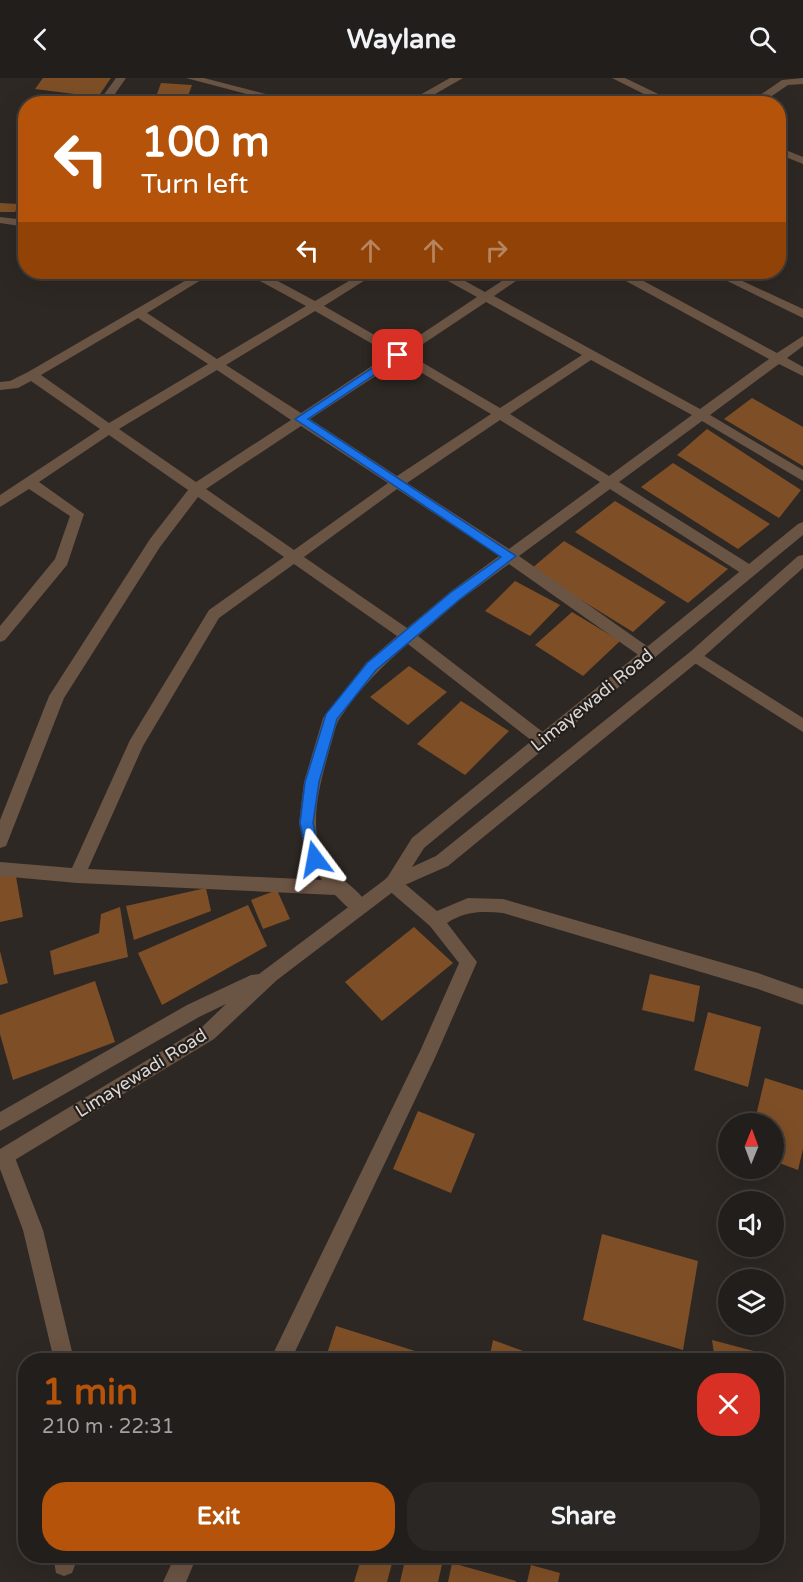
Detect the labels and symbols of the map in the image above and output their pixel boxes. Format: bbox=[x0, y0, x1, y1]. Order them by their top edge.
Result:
pin bbox=[372, 329, 423, 380]
street label: Limayewadi Road bbox=[526, 644, 658, 756]
position arrow bbox=[283, 827, 347, 891]
street label: Limayewadi Road bbox=[71, 1024, 211, 1122]
north arrow bbox=[718, 1113, 784, 1179]

